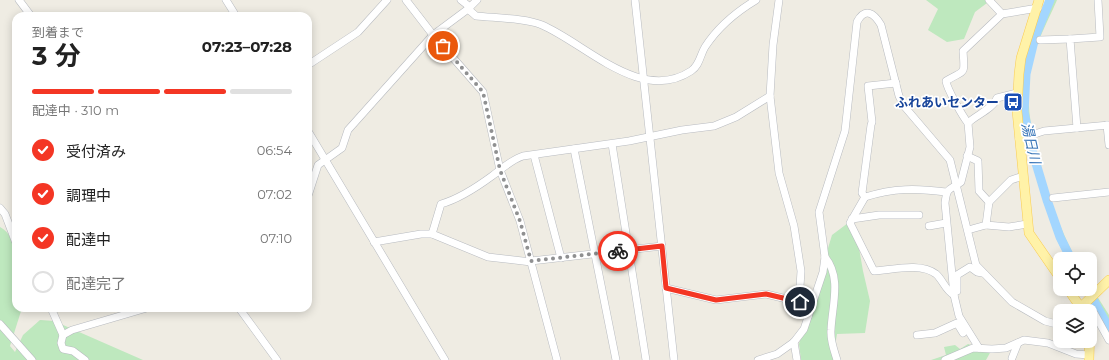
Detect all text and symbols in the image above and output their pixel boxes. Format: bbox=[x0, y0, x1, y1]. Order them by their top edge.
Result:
text: 到着まで bbox=[32, 24, 84, 40]
pin bbox=[426, 29, 460, 63]
icon: bag bbox=[432, 35, 454, 57]
text: 07:23–07:28 bbox=[202, 37, 292, 56]
text: 3 分 bbox=[32, 40, 81, 72]
bus stop icon: ふれあいセンター bbox=[1002, 91, 1024, 113]
place label: ふれあいセンター bbox=[895, 94, 999, 110]
text: 配達中 · 310 m bbox=[32, 102, 119, 118]
water label: 湯日川 bbox=[1018, 121, 1045, 167]
icon: check bbox=[32, 139, 54, 161]
text: 受付済み bbox=[66, 142, 126, 161]
text: 06:54 bbox=[257, 142, 292, 158]
icon: check bbox=[32, 183, 54, 205]
text: 調理中 bbox=[66, 186, 111, 205]
text: 07:02 bbox=[257, 186, 292, 202]
icon: check bbox=[32, 227, 54, 249]
text: 配達中 bbox=[66, 230, 111, 249]
text: 07:10 bbox=[260, 230, 292, 246]
courier bbox=[598, 231, 638, 271]
icon: bike bbox=[607, 240, 629, 262]
map controls bbox=[1053, 252, 1097, 348]
button: locate bbox=[1053, 252, 1097, 296]
text: 配達完了 bbox=[66, 274, 126, 293]
pin bbox=[783, 285, 817, 319]
icon: home bbox=[789, 291, 811, 313]
button: layers bbox=[1053, 304, 1097, 348]

